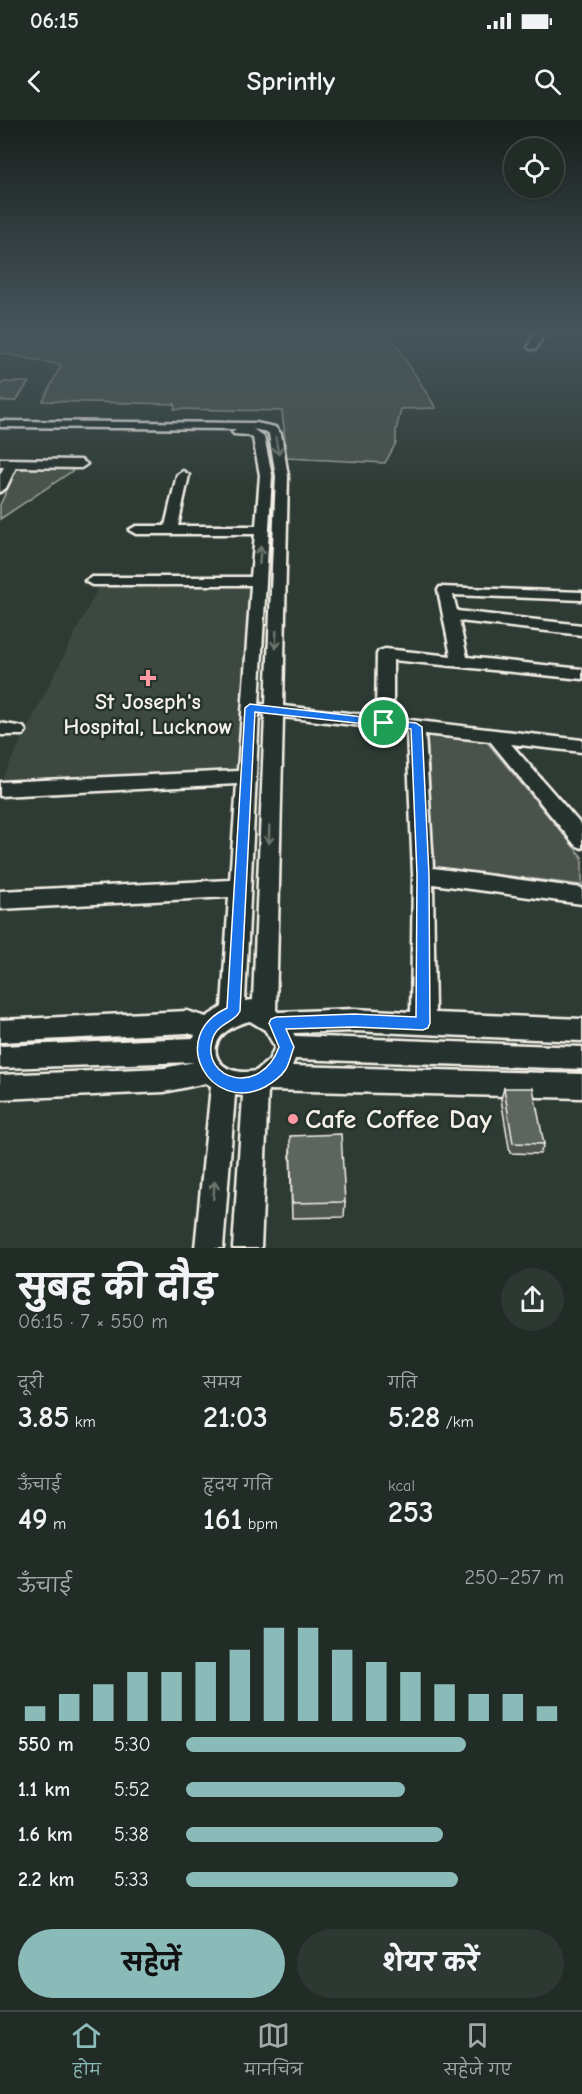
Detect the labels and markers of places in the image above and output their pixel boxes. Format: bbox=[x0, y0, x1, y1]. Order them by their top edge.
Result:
marker: St Joseph's Hospital, Lucknow bbox=[139, 669, 157, 687]
place label: St Joseph's Hospital, Lucknow bbox=[63, 689, 233, 740]
pin bbox=[358, 697, 409, 748]
place label: Cafe Coffee Day bbox=[305, 1104, 492, 1135]
marker: Cafe Coffee Day bbox=[286, 1112, 300, 1126]

